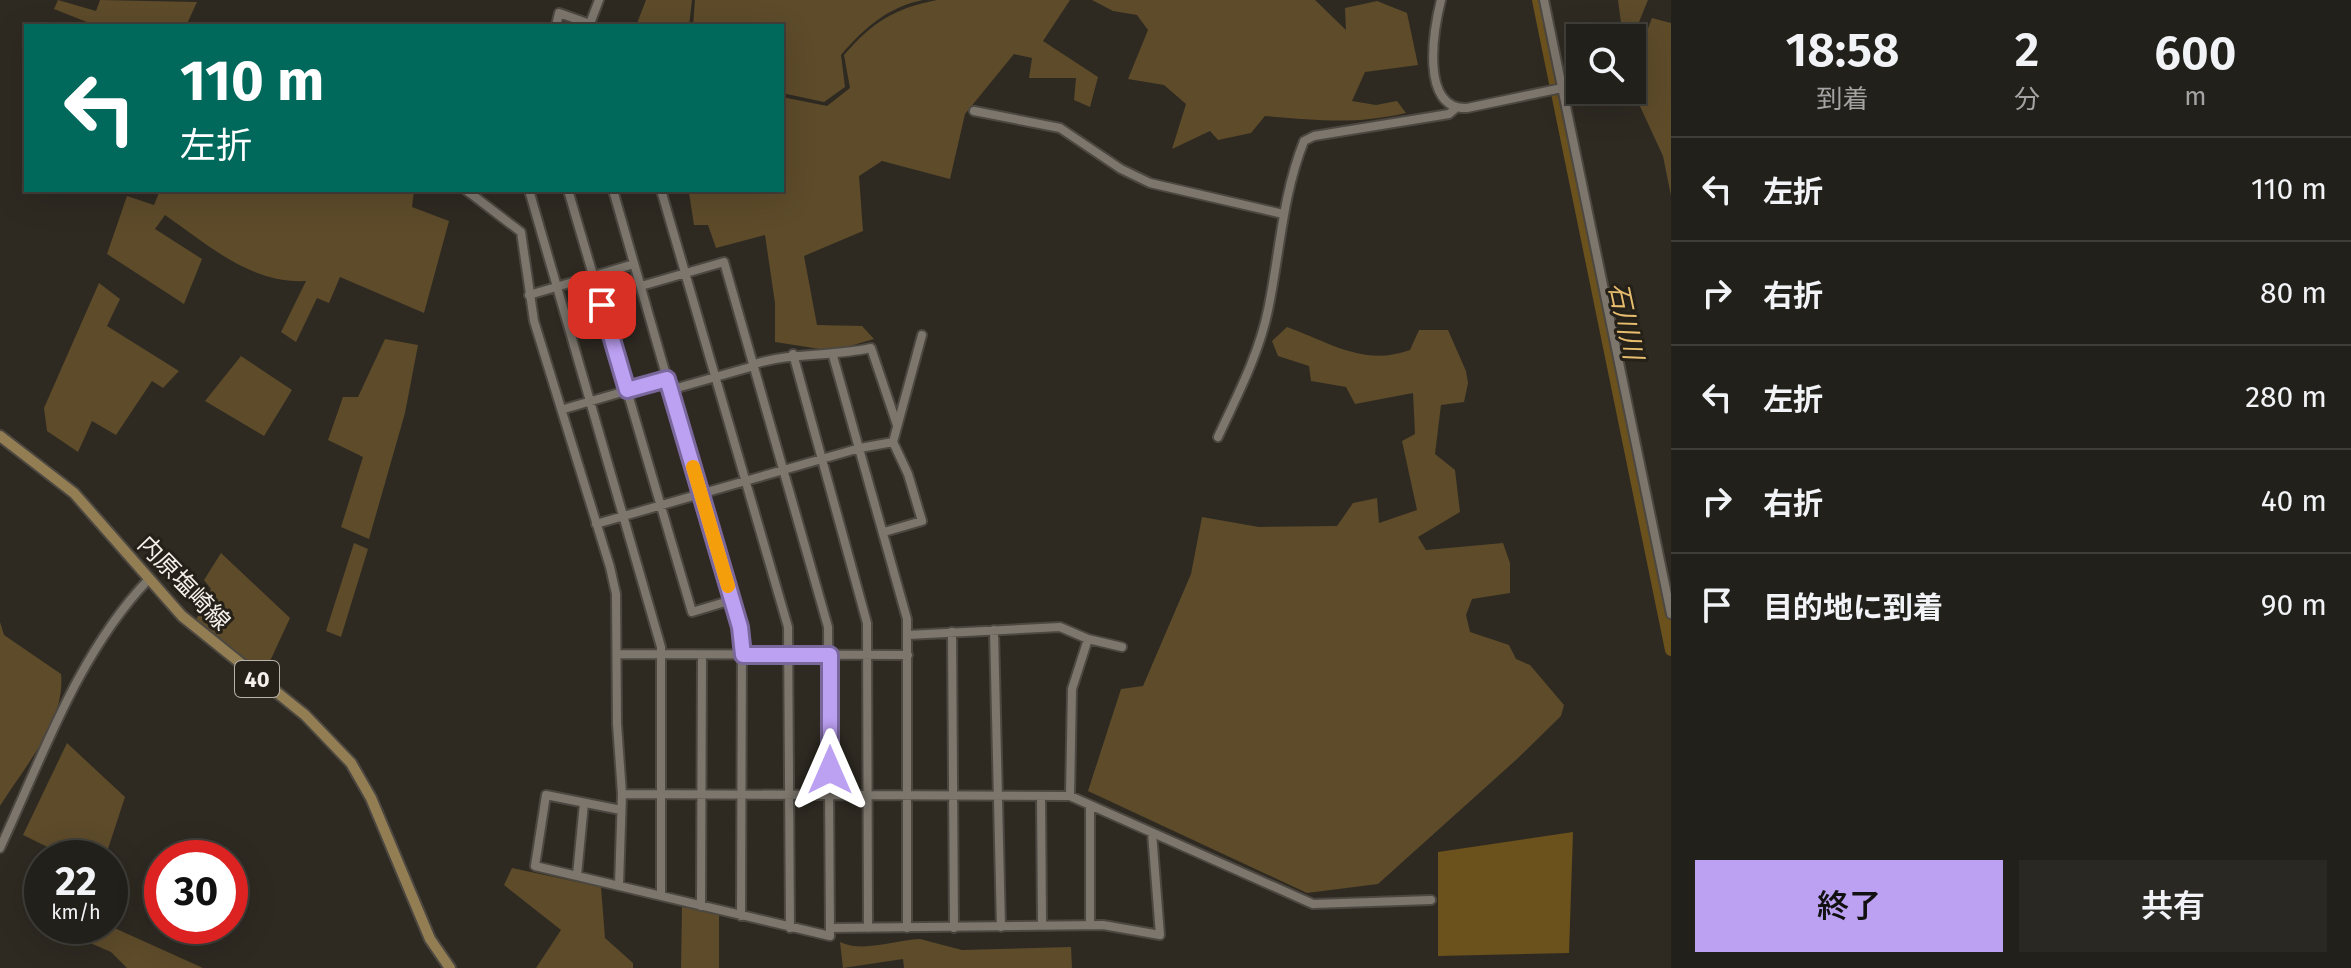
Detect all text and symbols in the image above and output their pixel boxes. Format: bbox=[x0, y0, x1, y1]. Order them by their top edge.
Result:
text: 18:58 bbox=[1785, 21, 1900, 79]
text: 2 bbox=[2015, 21, 2039, 79]
map controls bbox=[1566, 24, 1646, 104]
button: search bbox=[1566, 24, 1646, 104]
text: 600 bbox=[2154, 24, 2237, 82]
text: 110 m bbox=[180, 48, 324, 115]
icon: left bbox=[48, 56, 152, 160]
text: m bbox=[2184, 81, 2207, 112]
text: 到着 bbox=[1816, 84, 1868, 115]
text: 分 bbox=[2014, 84, 2040, 115]
text: 左折 bbox=[180, 124, 252, 168]
icon: left bbox=[1695, 167, 1739, 211]
text: 110 m bbox=[2251, 171, 2327, 207]
text: 左折 bbox=[1763, 174, 1823, 210]
pin bbox=[568, 271, 636, 339]
icon: right bbox=[1695, 271, 1739, 315]
text: 80 m bbox=[2260, 275, 2327, 311]
text: 右折 bbox=[1763, 278, 1823, 314]
water label: 石川川 bbox=[1602, 280, 1649, 365]
icon: arrive bbox=[580, 283, 624, 327]
icon: left bbox=[1695, 375, 1739, 419]
text: 280 m bbox=[2245, 379, 2327, 415]
text: 左折 bbox=[1763, 382, 1823, 418]
icon: right bbox=[1695, 479, 1739, 523]
text: 40 m bbox=[2261, 483, 2327, 519]
text: 右折 bbox=[1763, 486, 1823, 522]
street label: 内原塩崎線 bbox=[132, 530, 236, 636]
icon: arrive bbox=[1695, 583, 1739, 627]
text: 90 m bbox=[2261, 587, 2327, 623]
text: 目的地に到着 bbox=[1763, 590, 1943, 626]
road number: 40 bbox=[235, 661, 279, 697]
position arrow bbox=[788, 728, 872, 812]
speed limit sign: 30 bbox=[144, 840, 248, 944]
text: 22 bbox=[55, 858, 97, 906]
button: 終了 bbox=[1695, 860, 2003, 952]
button: 共有 bbox=[2019, 860, 2327, 952]
text: km/h bbox=[51, 900, 101, 924]

